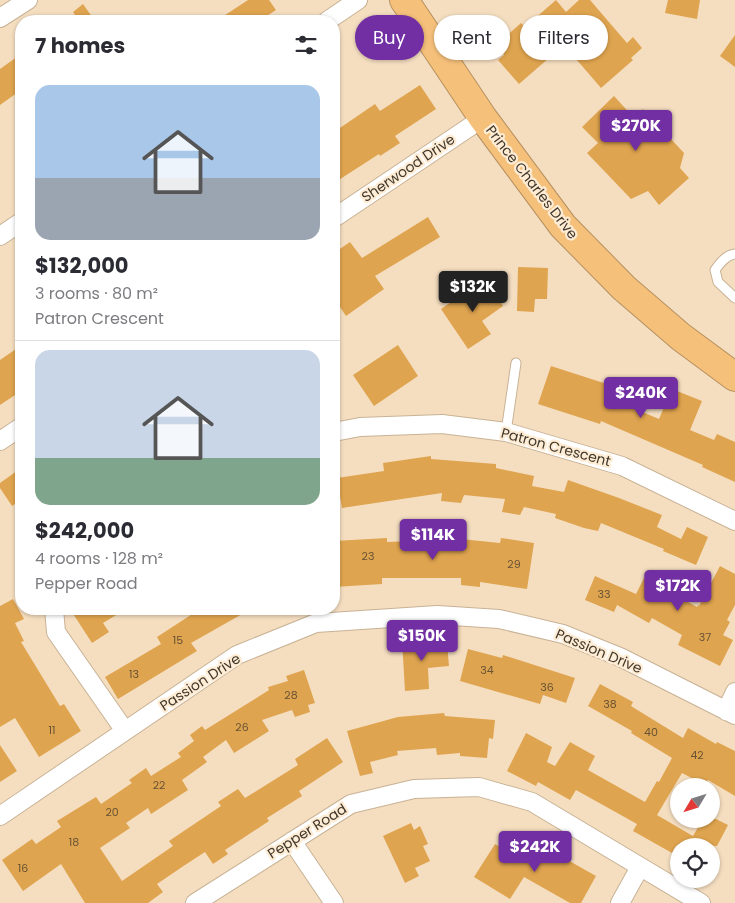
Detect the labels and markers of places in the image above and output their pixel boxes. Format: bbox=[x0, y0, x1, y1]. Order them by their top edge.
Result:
pin: $270K bbox=[601, 110, 671, 152]
pin: $132K bbox=[438, 270, 508, 313]
pin: $240K bbox=[606, 376, 676, 419]
pin: $114K bbox=[398, 518, 468, 561]
pin: $172K bbox=[643, 570, 713, 612]
pin: $150K bbox=[387, 620, 457, 662]
pin: $242K bbox=[500, 830, 570, 873]

